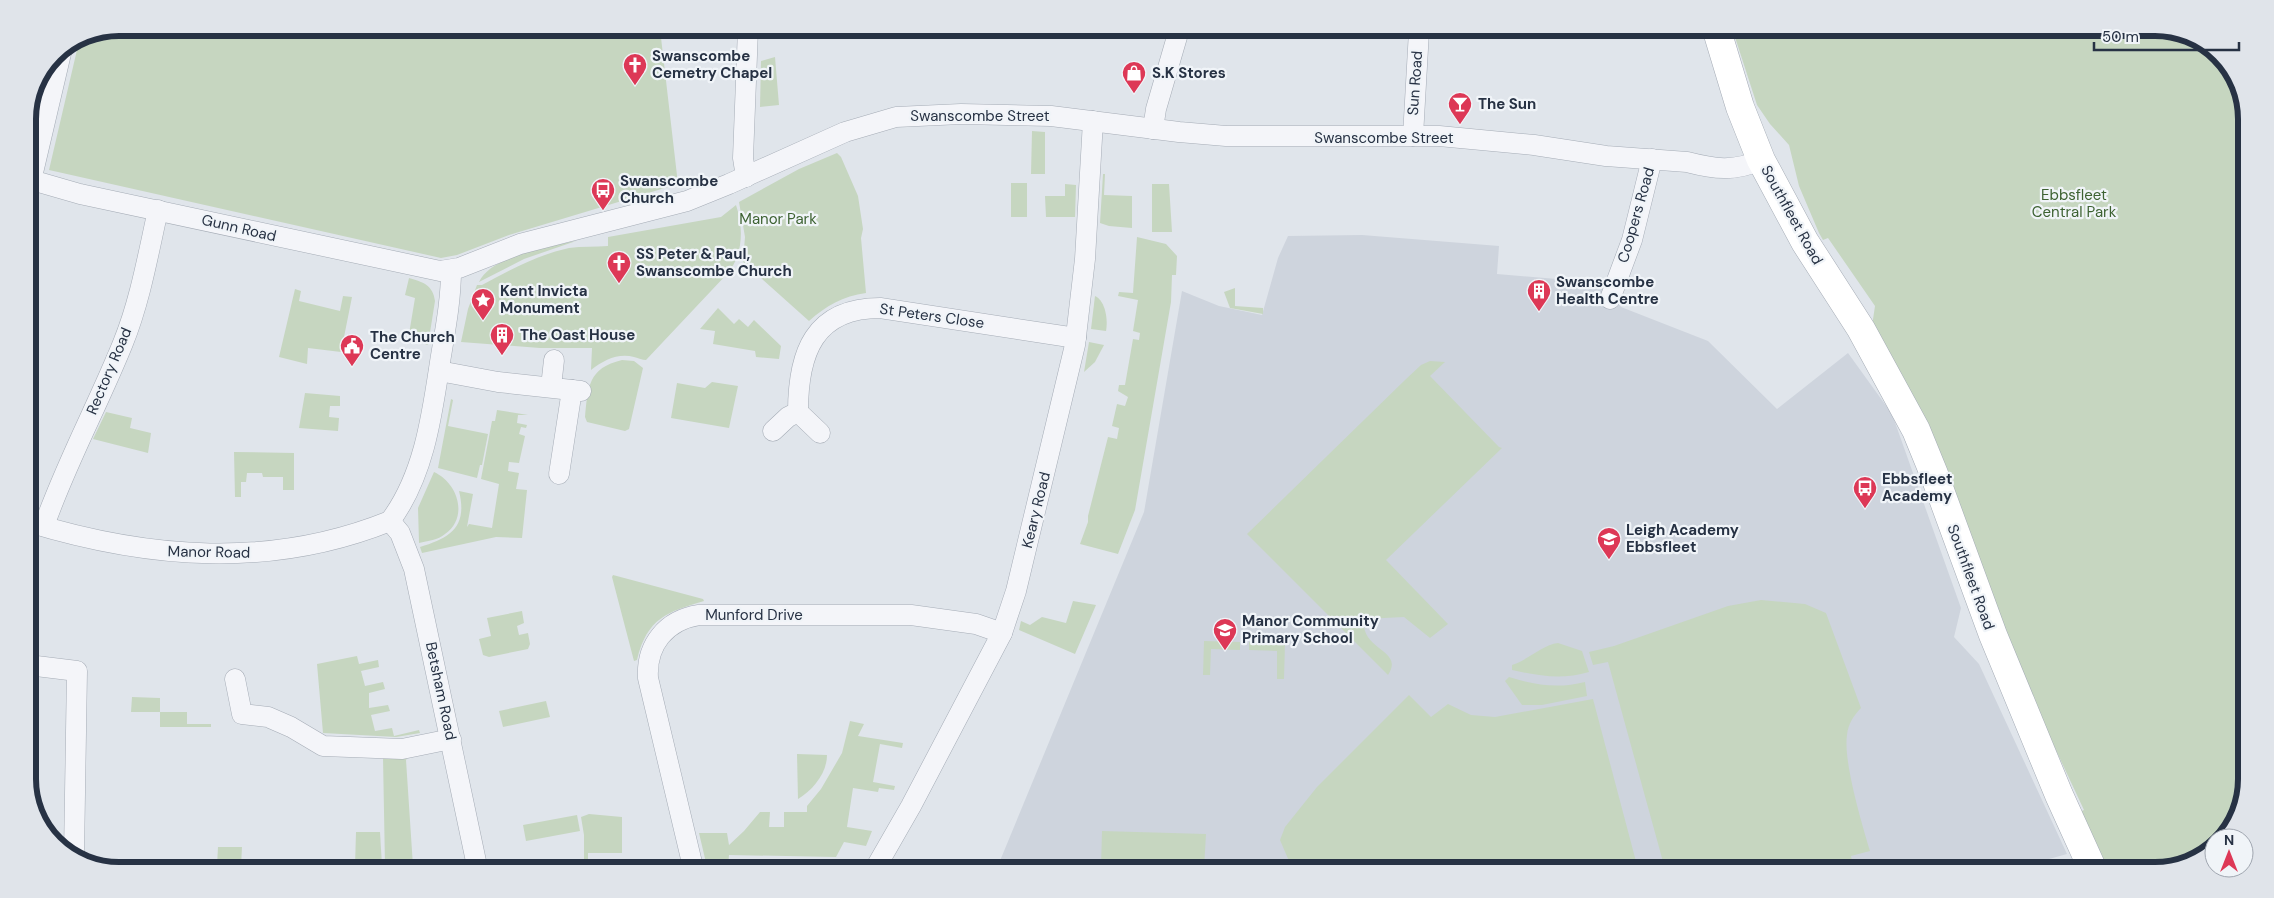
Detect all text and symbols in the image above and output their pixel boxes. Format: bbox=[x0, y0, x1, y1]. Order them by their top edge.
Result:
scale bar bbox=[2094, 20, 2239, 52]
text: 50 m bbox=[2102, 27, 2139, 47]
place label: Swanscombe Cemetry Chapel bbox=[652, 46, 772, 83]
street label: Sun Road bbox=[1403, 50, 1427, 116]
church icon: Swanscombe Cemetry Chapel bbox=[622, 52, 648, 86]
shop icon: S.K Stores bbox=[1121, 60, 1147, 94]
place label: S.K Stores bbox=[1152, 63, 1226, 83]
bar icon: The Sun bbox=[1447, 91, 1473, 125]
place label: The Sun bbox=[1478, 94, 1536, 114]
street label: Swanscombe Street bbox=[910, 106, 1050, 126]
street label: Swanscombe Street bbox=[1314, 128, 1454, 148]
street label: Southfleet Road bbox=[1756, 162, 1828, 268]
street label: Coopers Road bbox=[1613, 165, 1659, 265]
place label: Swanscombe Church bbox=[620, 171, 718, 208]
bus stop icon: Swanscombe Church bbox=[590, 177, 616, 211]
park label: Ebbsfleet Central Park bbox=[2032, 185, 2117, 222]
park label: Manor Park bbox=[739, 209, 817, 229]
street label: Gunn Road bbox=[200, 210, 278, 246]
place label: SS Peter & Paul, Swanscombe Church bbox=[636, 244, 792, 281]
church icon: SS Peter & Paul, Swanscombe Church bbox=[606, 250, 632, 284]
place label: Swanscombe Health Centre bbox=[1556, 272, 1659, 309]
building icon: Swanscombe Health Centre bbox=[1526, 278, 1552, 312]
place label: Kent Invicta Monument bbox=[500, 281, 588, 318]
place icon: Kent Invicta Monument bbox=[470, 287, 496, 321]
street label: St Peters Close bbox=[878, 299, 986, 333]
building icon: The Oast House bbox=[489, 322, 515, 356]
street label: Rectory Road bbox=[82, 324, 136, 418]
place label: The Oast House bbox=[520, 325, 635, 345]
place label: The Church Centre bbox=[370, 327, 455, 364]
public building icon: The Church Centre bbox=[339, 333, 365, 367]
place label: Ebbsfleet Academy bbox=[1882, 469, 1952, 506]
street label: Keary Road bbox=[1017, 470, 1055, 550]
bus stop icon: Ebbsfleet Academy bbox=[1852, 475, 1878, 509]
place label: Leigh Academy Ebbsfleet bbox=[1626, 520, 1739, 557]
street label: Southfleet Road bbox=[1943, 522, 1999, 632]
school or university icon: Leigh Academy Ebbsfleet bbox=[1596, 526, 1622, 560]
street label: Manor Road bbox=[167, 541, 251, 563]
street label: Munford Drive bbox=[705, 605, 803, 625]
place label: Manor Community Primary School bbox=[1242, 611, 1379, 648]
school or university icon: Manor Community Primary School bbox=[1212, 617, 1238, 651]
street label: Betsham Road bbox=[421, 640, 461, 742]
north arrow bbox=[2204, 828, 2254, 878]
text: N bbox=[2224, 831, 2234, 849]

